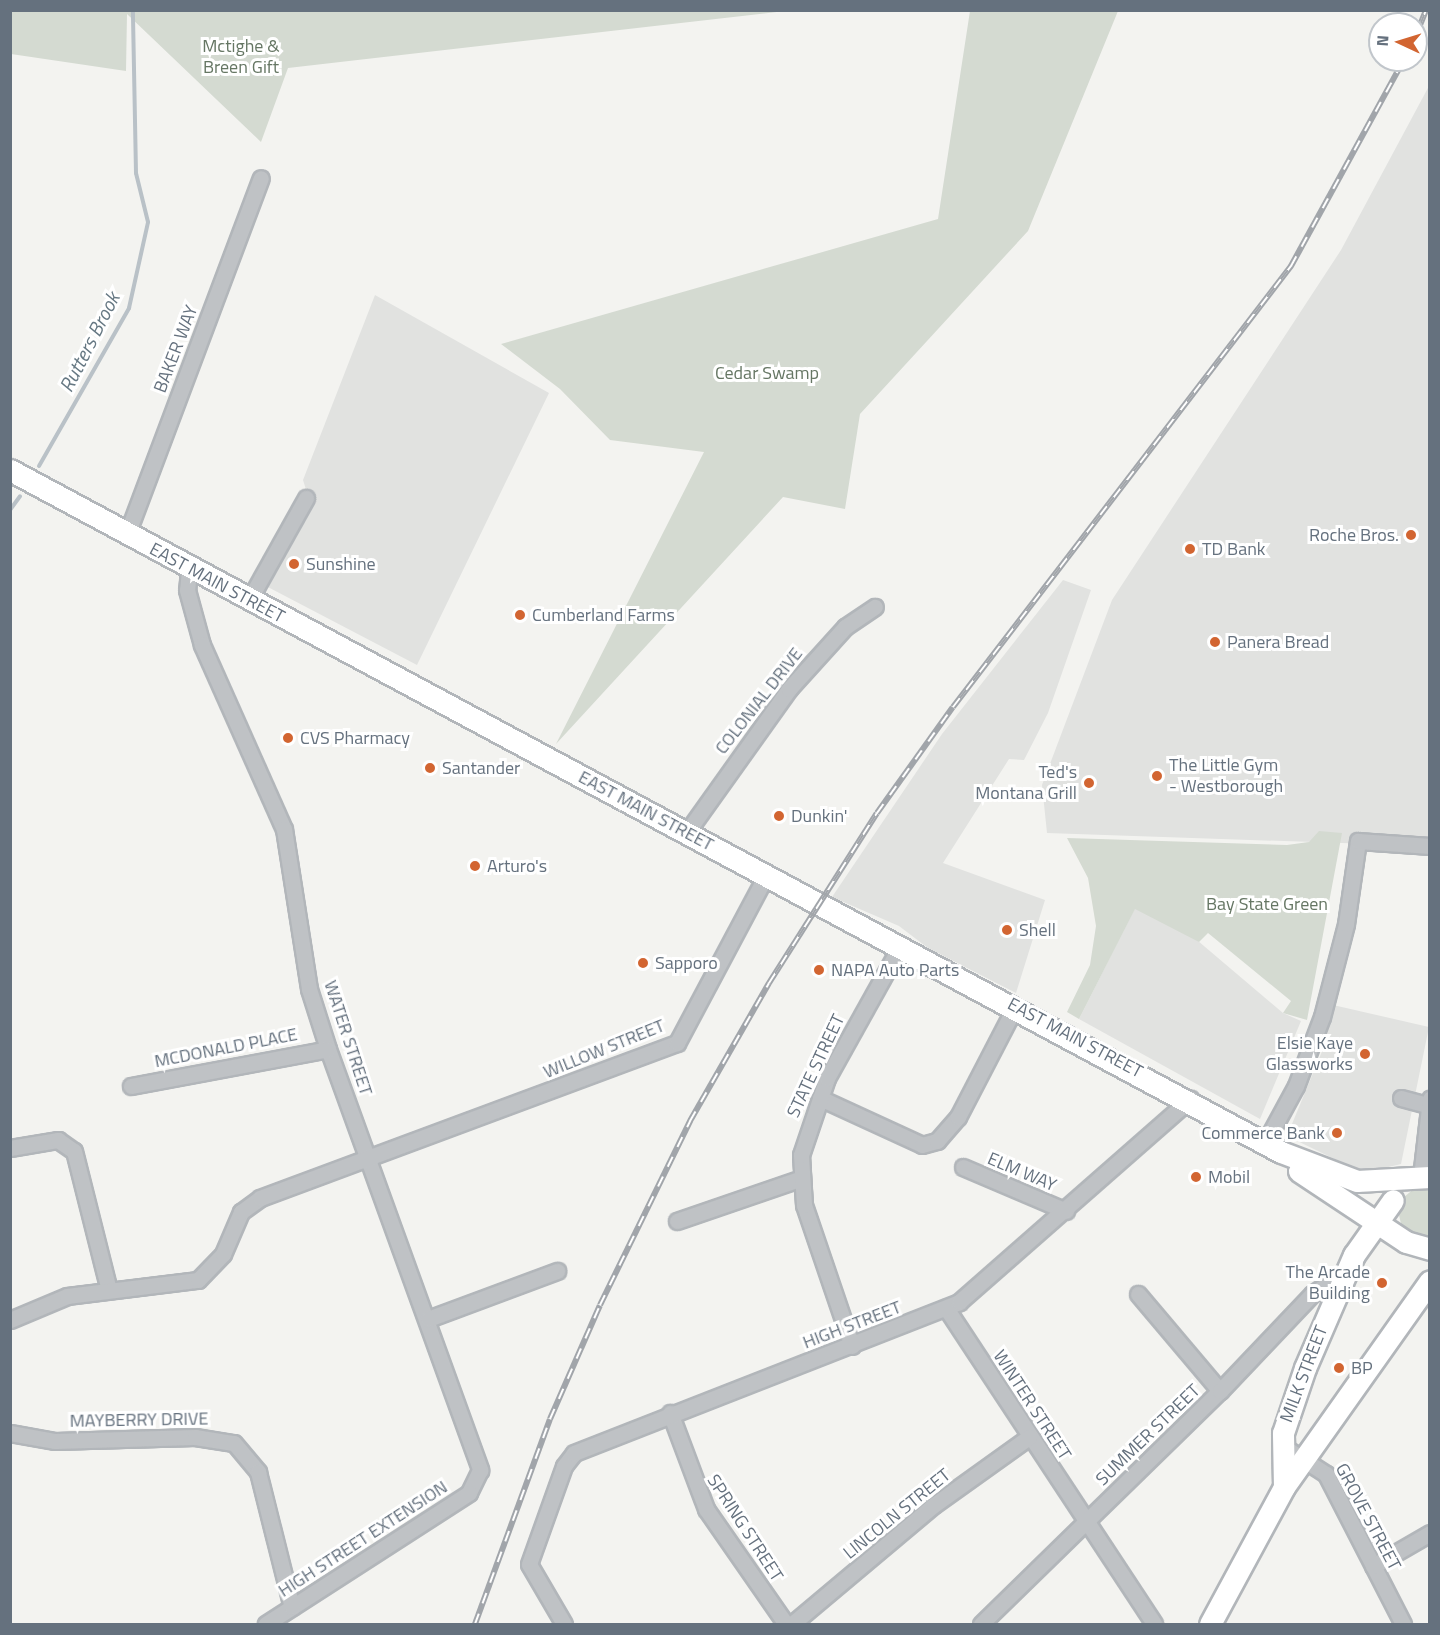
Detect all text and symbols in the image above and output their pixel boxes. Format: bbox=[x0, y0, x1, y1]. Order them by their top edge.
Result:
north arrow bbox=[1368, 12, 1428, 72]
text: N bbox=[1370, 35, 1394, 47]
park label: Mctighe & Breen Gift bbox=[202, 36, 280, 78]
water label: Rutters Brook bbox=[54, 288, 124, 396]
street label: BAKER WAY bbox=[149, 302, 203, 396]
park label: Cedar Swamp bbox=[715, 362, 819, 384]
place label: Roche Bros. bbox=[1309, 524, 1399, 546]
marker: Roche Bros. bbox=[1404, 528, 1418, 542]
street label: EAST MAIN STREET bbox=[146, 538, 288, 628]
place label: TD Bank bbox=[1202, 538, 1265, 560]
marker: TD Bank bbox=[1183, 542, 1197, 556]
place label: Sunshine bbox=[306, 553, 376, 575]
marker: Sunshine bbox=[287, 557, 301, 571]
place label: Cumberland Farms bbox=[532, 604, 675, 626]
marker: Cumberland Farms bbox=[513, 608, 527, 622]
place label: Panera Bread bbox=[1227, 631, 1329, 653]
marker: Panera Bread bbox=[1208, 635, 1222, 649]
street label: COLONIAL DRIVE bbox=[711, 643, 807, 759]
place label: CVS Pharmacy bbox=[300, 727, 410, 749]
marker: CVS Pharmacy bbox=[281, 731, 295, 745]
place label: The Little Gym - Westborough bbox=[1169, 755, 1283, 798]
place label: Santander bbox=[442, 757, 520, 779]
marker: Santander bbox=[423, 761, 437, 775]
place label: Ted's Montana Grill bbox=[975, 762, 1077, 804]
street label: EAST MAIN STREET bbox=[575, 766, 717, 856]
marker: The Little Gym - Westborough bbox=[1150, 769, 1164, 783]
marker: Ted's Montana Grill bbox=[1082, 776, 1096, 790]
place label: Dunkin' bbox=[791, 805, 848, 827]
marker: Dunkin' bbox=[772, 809, 786, 823]
place label: Arturo's bbox=[487, 855, 547, 877]
marker: Arturo's bbox=[468, 859, 482, 873]
park label: Bay State Green bbox=[1206, 893, 1328, 915]
place label: Shell bbox=[1019, 919, 1056, 941]
marker: Shell bbox=[1000, 923, 1014, 937]
place label: Sapporo bbox=[655, 952, 718, 974]
marker: Sapporo bbox=[636, 956, 650, 970]
place label: NAPA Auto Parts bbox=[831, 959, 959, 981]
marker: NAPA Auto Parts bbox=[812, 963, 826, 977]
street label: WATER STREET bbox=[319, 978, 377, 1098]
street label: EAST MAIN STREET bbox=[1004, 993, 1146, 1083]
street label: STATE STREET bbox=[783, 1011, 849, 1121]
street label: WILLOW STREET bbox=[540, 1015, 668, 1083]
street label: MCDONALD PLACE bbox=[153, 1024, 299, 1072]
place label: Elsie Kaye Glassworks bbox=[1266, 1033, 1353, 1076]
marker: Elsie Kaye Glassworks bbox=[1358, 1047, 1372, 1061]
place label: Commerce Bank bbox=[1201, 1122, 1325, 1144]
marker: Commerce Bank bbox=[1330, 1126, 1344, 1140]
street label: ELM WAY bbox=[984, 1148, 1060, 1196]
place label: Mobil bbox=[1208, 1166, 1250, 1188]
marker: Mobil bbox=[1189, 1170, 1203, 1184]
place label: The Arcade Building bbox=[1286, 1262, 1370, 1304]
marker: The Arcade Building bbox=[1375, 1276, 1389, 1290]
street label: HIGH STREET bbox=[800, 1296, 904, 1354]
street label: MILK STREET bbox=[1276, 1322, 1332, 1426]
street label: WINTER STREET bbox=[988, 1346, 1076, 1464]
place label: BP bbox=[1351, 1357, 1373, 1379]
marker: BP bbox=[1332, 1361, 1346, 1375]
street label: SUMMER STREET bbox=[1091, 1380, 1205, 1490]
street label: MAYBERRY DRIVE bbox=[69, 1408, 209, 1432]
street label: GROVE STREET bbox=[1331, 1460, 1405, 1574]
street label: LINCOLN STREET bbox=[839, 1464, 955, 1564]
street label: SPRING STREET bbox=[702, 1471, 788, 1585]
street label: HIGH STREET EXTENSION bbox=[274, 1476, 452, 1602]

